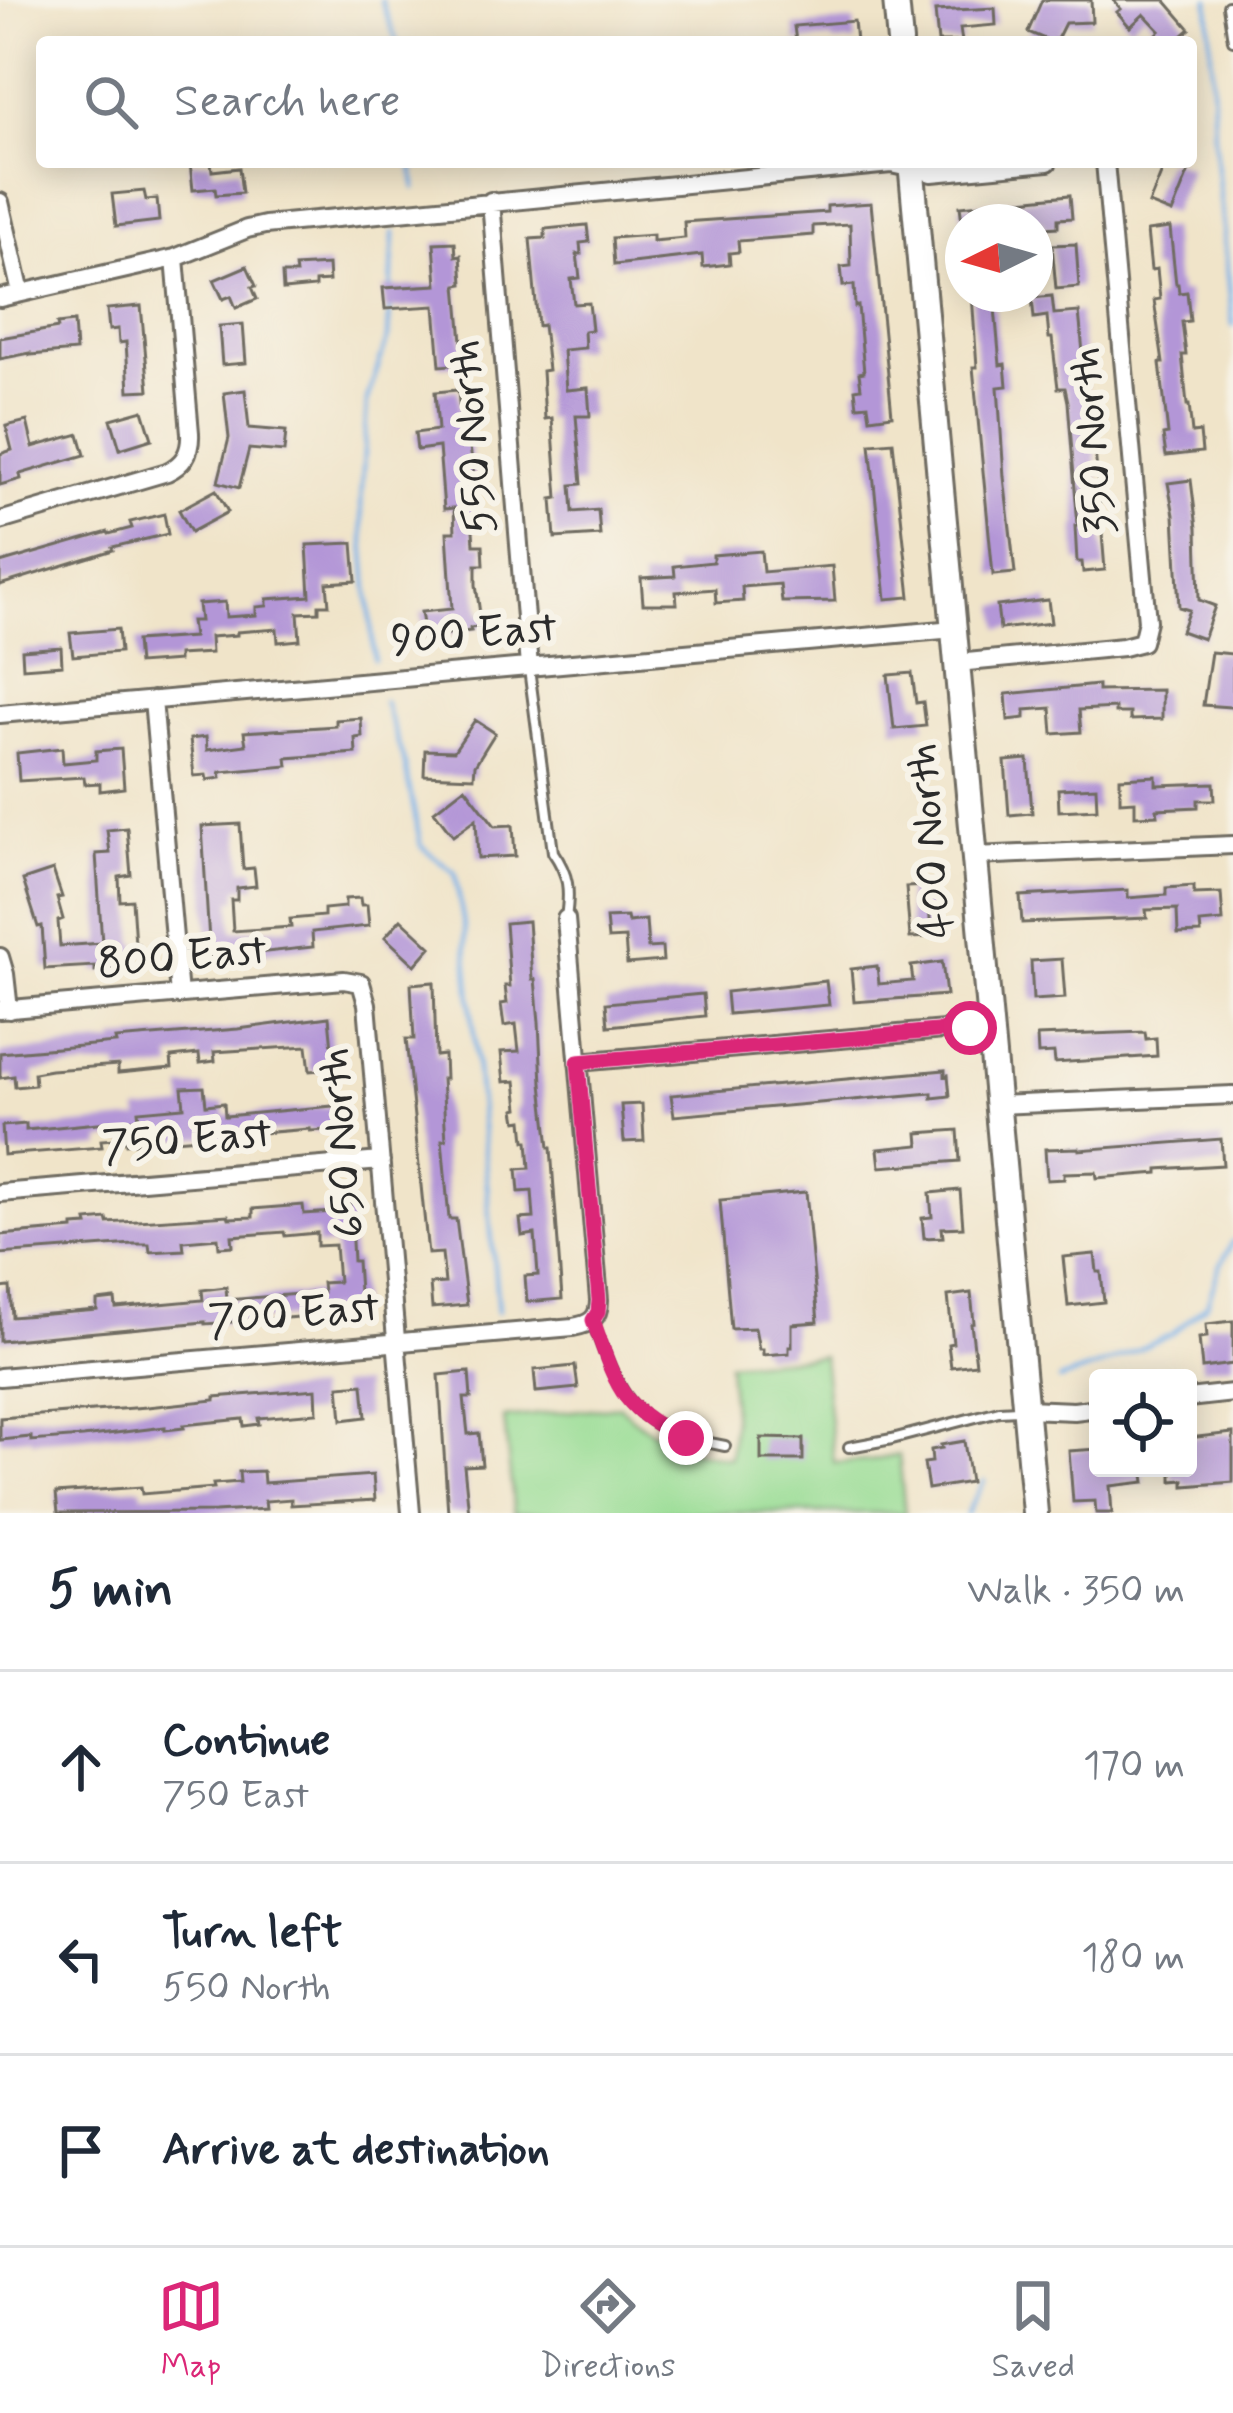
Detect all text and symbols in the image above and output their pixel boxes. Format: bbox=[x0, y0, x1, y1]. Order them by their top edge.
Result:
search box bbox=[36, 36, 1197, 168]
icon: search bbox=[78, 69, 144, 135]
text: Search here bbox=[174, 73, 401, 132]
north arrow bbox=[945, 204, 1053, 312]
street label: 550 North bbox=[436, 338, 512, 536]
street label: 350 North bbox=[1056, 345, 1132, 537]
street label: 900 East bbox=[389, 598, 559, 672]
street label: 400 North bbox=[893, 741, 969, 941]
street label: 800 East bbox=[95, 921, 269, 995]
route start bbox=[943, 1001, 997, 1055]
street label: 650 North bbox=[305, 1045, 381, 1241]
street label: 750 East bbox=[100, 1104, 274, 1178]
street label: 700 East bbox=[206, 1278, 382, 1352]
map controls bbox=[1089, 1369, 1197, 1477]
button: locate bbox=[1089, 1369, 1197, 1477]
route end bbox=[659, 1411, 713, 1465]
text: 5 min bbox=[48, 1558, 173, 1624]
text: Walk · 350 m bbox=[967, 1566, 1185, 1617]
text: Continue bbox=[162, 1712, 330, 1771]
icon: ahead bbox=[48, 1734, 114, 1800]
text: 170 m bbox=[1083, 1741, 1185, 1792]
text: 750 East bbox=[162, 1771, 309, 1822]
text: Turn left bbox=[162, 1904, 342, 1963]
icon: left bbox=[48, 1926, 114, 1992]
text: 180 m bbox=[1081, 1933, 1185, 1984]
text: 550 North bbox=[162, 1963, 331, 2014]
icon: arrive bbox=[48, 2118, 114, 2184]
text: Arrive at destination bbox=[162, 2121, 550, 2180]
tab: Map bbox=[158, 2273, 224, 2389]
tab: Directions bbox=[540, 2273, 676, 2389]
tab: Saved bbox=[992, 2273, 1075, 2389]

